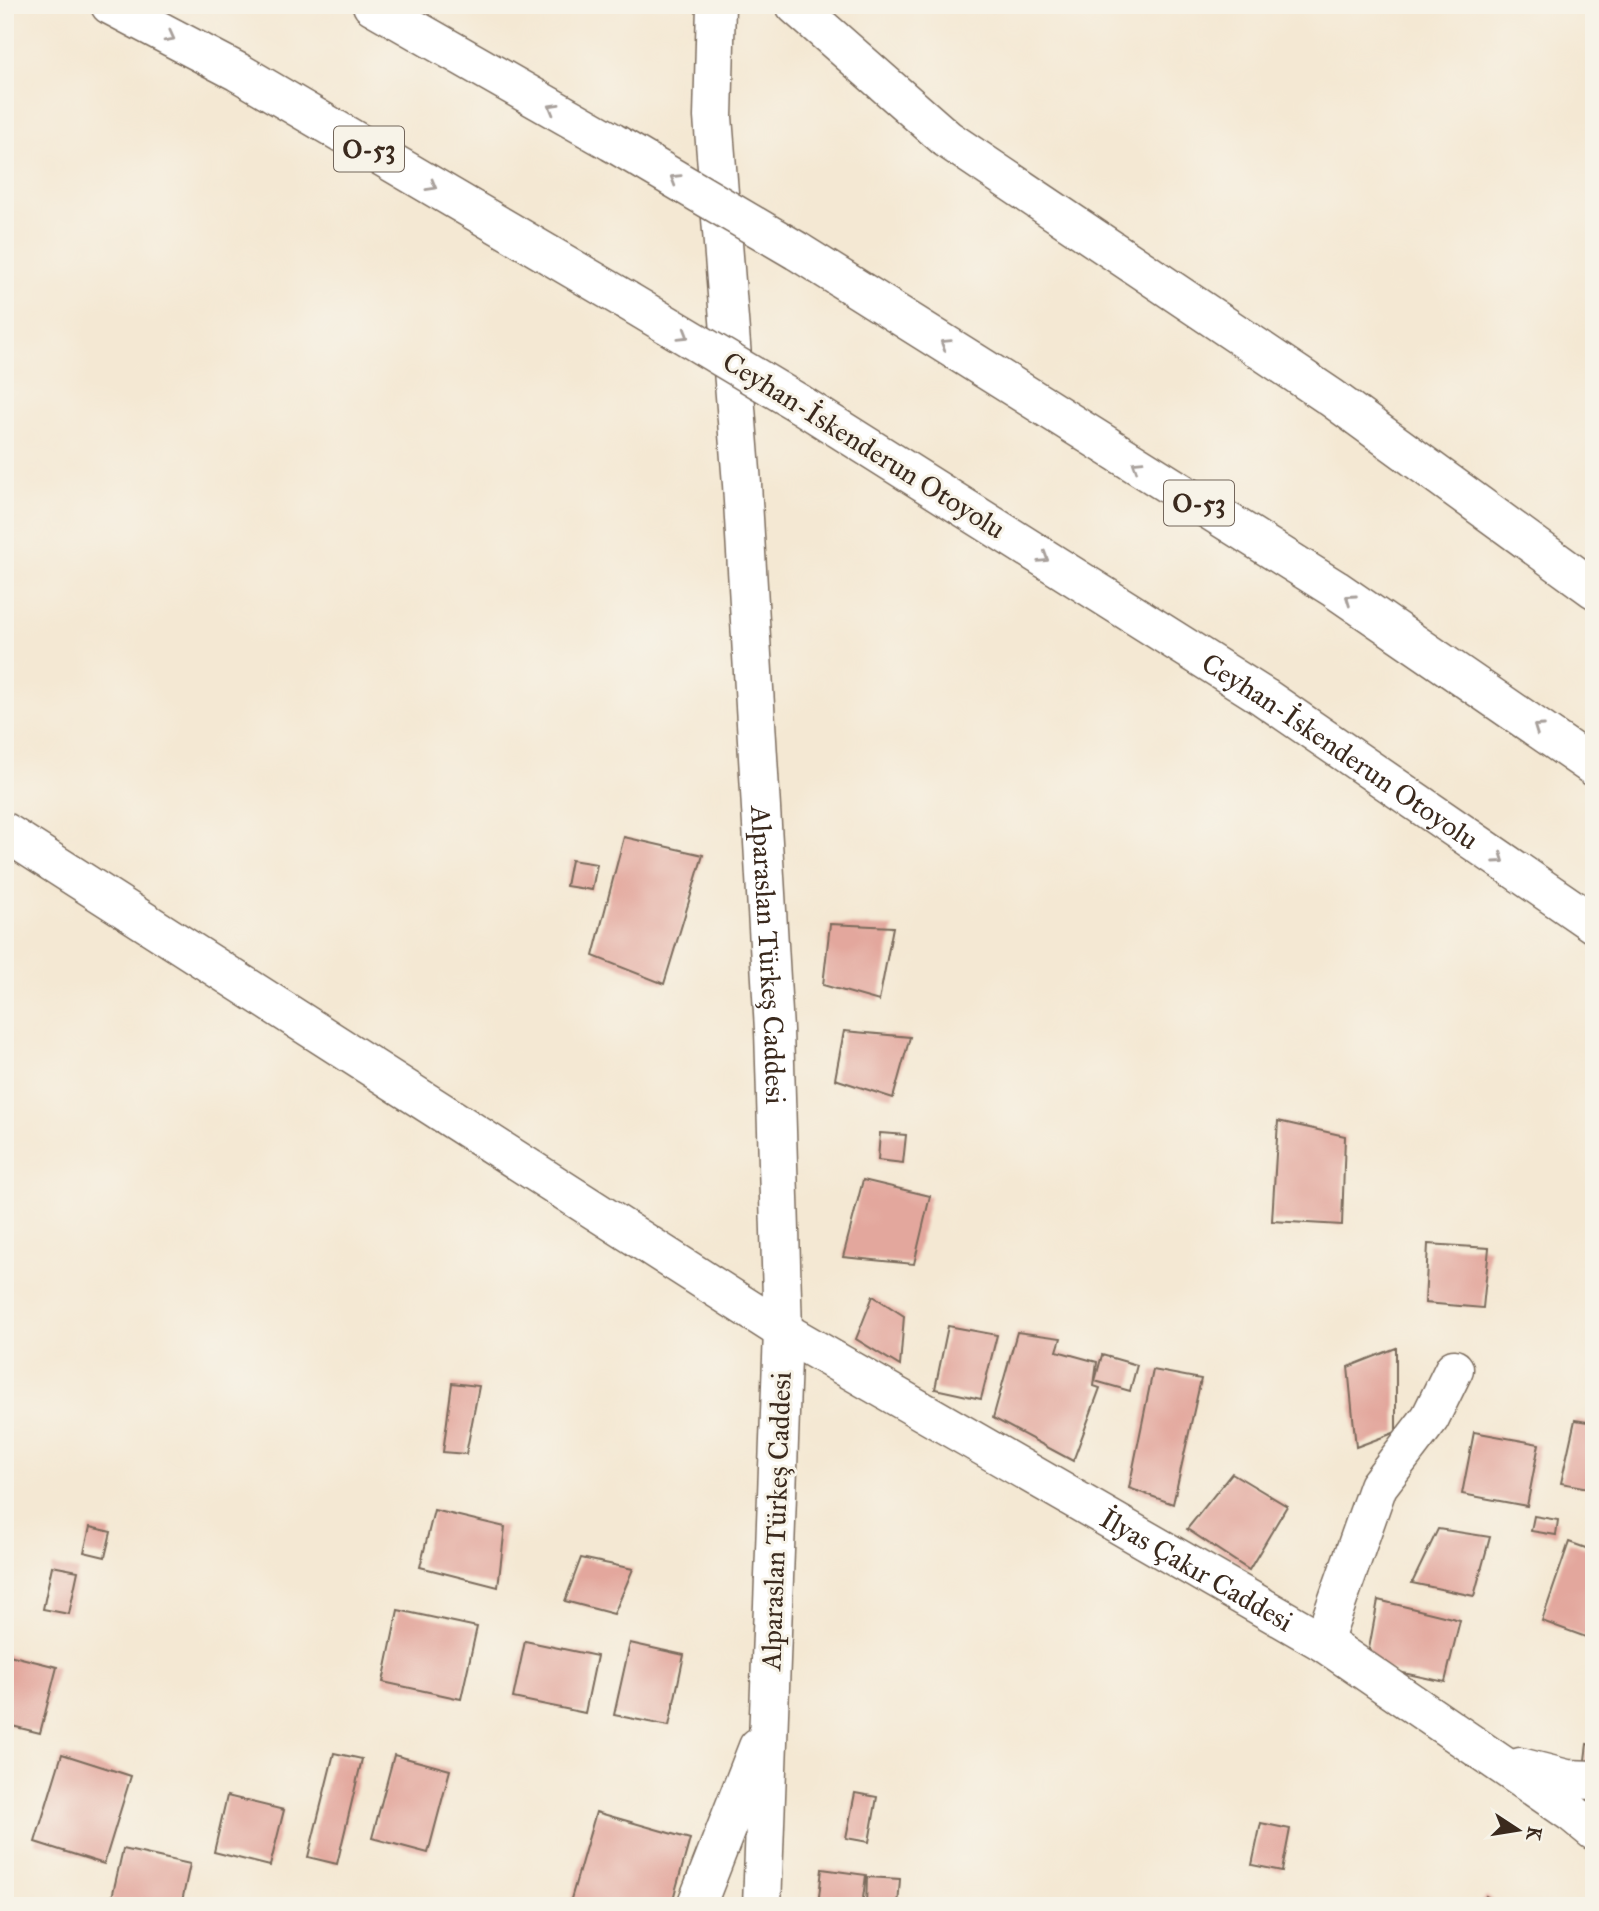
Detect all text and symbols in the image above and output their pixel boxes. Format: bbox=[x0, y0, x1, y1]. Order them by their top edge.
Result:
one-way arrow bbox=[163, 28, 175, 42]
one-way arrow bbox=[548, 103, 560, 116]
road number: O-53 bbox=[334, 126, 404, 172]
one-way arrow bbox=[669, 174, 682, 187]
one-way arrow bbox=[424, 178, 437, 191]
one-way arrow bbox=[677, 326, 690, 339]
one-way arrow bbox=[939, 339, 952, 352]
street label: Ceyhan-İskenderun Otoyolu bbox=[716, 344, 1012, 546]
one-way arrow bbox=[1132, 460, 1145, 473]
road number: O-53 bbox=[1164, 481, 1234, 526]
one-way arrow bbox=[1037, 550, 1050, 563]
one-way arrow bbox=[1345, 595, 1358, 607]
street label: Ceyhan-İskenderun Otoyolu bbox=[1195, 645, 1485, 857]
one-way arrow bbox=[1532, 724, 1545, 737]
street label: Alparaslan Türkeş Caddesi bbox=[743, 804, 794, 1105]
one-way arrow bbox=[1492, 851, 1505, 863]
street label: Alparaslan Türkeş Caddesi bbox=[753, 1371, 799, 1672]
street label: İlyas Çakır Caddesi bbox=[1094, 1500, 1300, 1639]
north arrow bbox=[1484, 1796, 1554, 1866]
text: K bbox=[1521, 1824, 1547, 1844]

